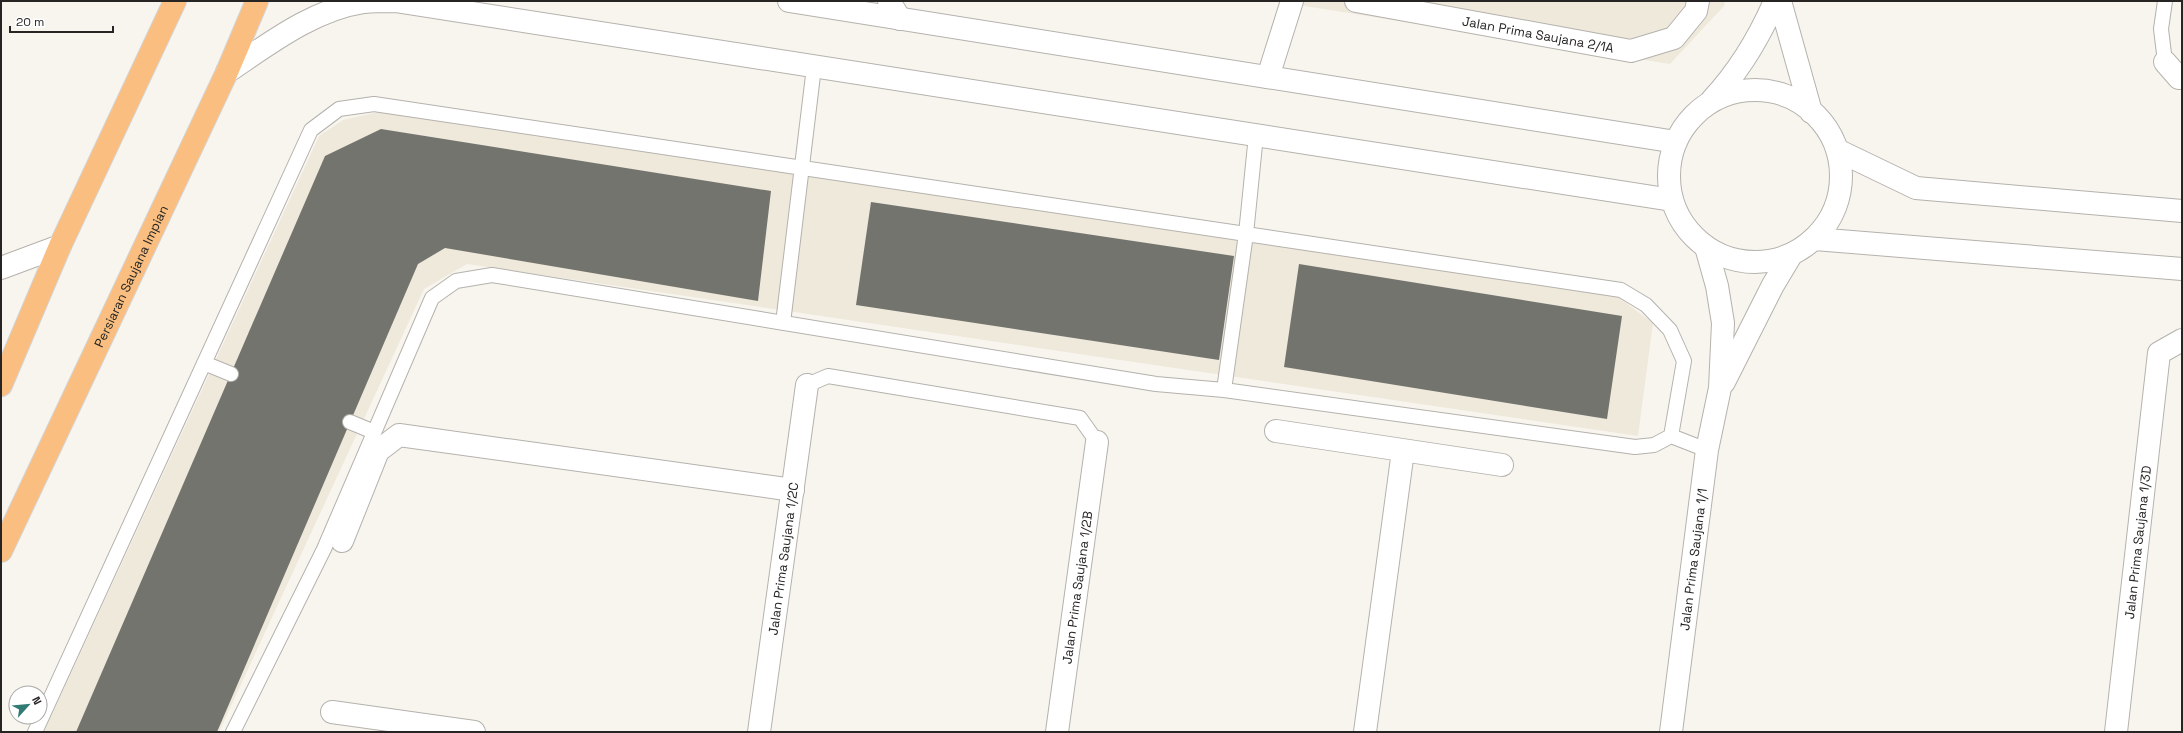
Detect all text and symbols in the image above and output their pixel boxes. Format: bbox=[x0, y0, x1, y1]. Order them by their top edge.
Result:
scale bar bbox=[10, 8, 113, 34]
street label: Jalan Prima Saujana 2/1A bbox=[1461, 12, 1615, 57]
text: 20 m bbox=[16, 14, 44, 30]
street label: Persiaran Saujana Impian bbox=[90, 202, 172, 350]
street label: Jalan Prima Saujana 1/3D bbox=[2121, 465, 2155, 620]
street label: Jalan Prima Saujana 1/2C bbox=[764, 481, 802, 636]
street label: Jalan Prima Saujana 1/1 bbox=[1676, 487, 1711, 632]
street label: Jalan Prima Saujana 1/2B bbox=[1058, 510, 1096, 665]
north arrow bbox=[8, 685, 48, 725]
text: N bbox=[29, 694, 45, 707]

